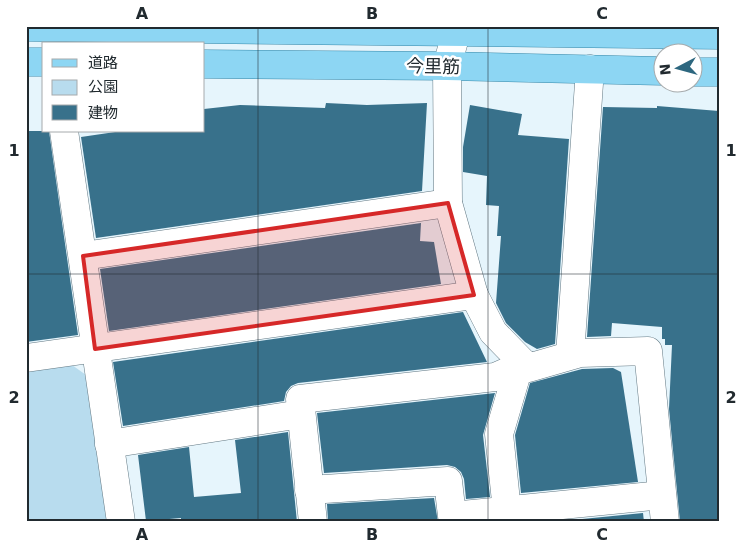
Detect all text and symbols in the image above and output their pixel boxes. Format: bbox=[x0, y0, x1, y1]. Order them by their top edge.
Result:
text: A bbox=[136, 4, 149, 23]
text: B bbox=[366, 4, 378, 23]
text: C bbox=[596, 4, 608, 23]
legend bbox=[42, 42, 205, 132]
north arrow bbox=[652, 42, 702, 92]
text: 道路 bbox=[88, 54, 118, 72]
street label: 今里筋 bbox=[406, 55, 460, 77]
text: N bbox=[657, 63, 674, 76]
text: 公園 bbox=[88, 78, 118, 96]
text: 建物 bbox=[88, 104, 118, 122]
text: 1 bbox=[8, 141, 20, 160]
text: 1 bbox=[725, 141, 737, 160]
text: 2 bbox=[8, 388, 20, 407]
text: 2 bbox=[725, 388, 737, 407]
text: A bbox=[136, 525, 149, 544]
text: B bbox=[366, 525, 378, 544]
text: C bbox=[596, 525, 608, 544]

